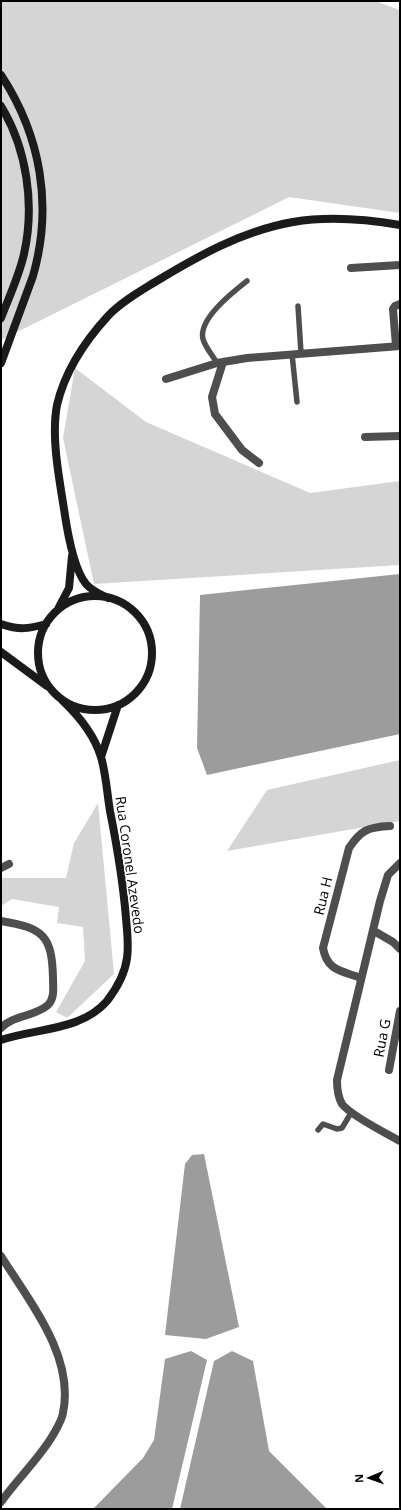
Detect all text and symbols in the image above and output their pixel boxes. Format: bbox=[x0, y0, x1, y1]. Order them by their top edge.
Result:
street label: Rua Coronel Azevedo bbox=[111, 795, 150, 935]
street label: Rua H bbox=[309, 875, 336, 917]
street label: Rua G bbox=[368, 1017, 395, 1059]
north arrow bbox=[349, 1458, 389, 1498]
text: N bbox=[351, 1474, 366, 1483]

